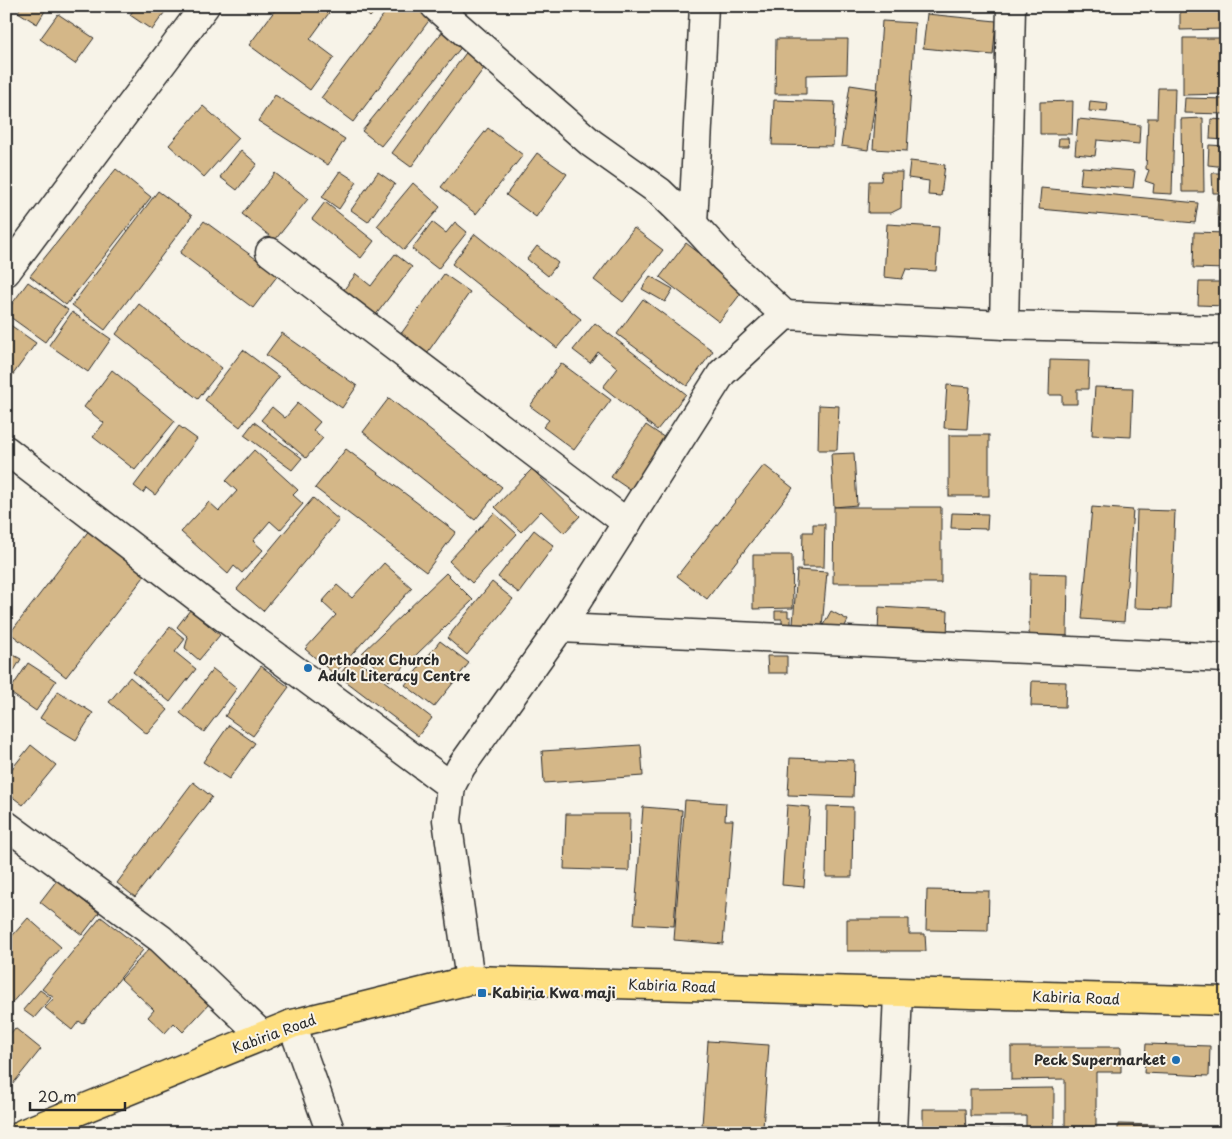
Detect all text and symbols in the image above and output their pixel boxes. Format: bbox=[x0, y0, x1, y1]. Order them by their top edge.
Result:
place label: Orthodox Church Adult Literacy Centre bbox=[317, 649, 470, 686]
marker: Orthodox Church Adult Literacy Centre bbox=[302, 662, 314, 674]
street label: Kabiria Road bbox=[628, 973, 716, 998]
place label: Kabiria Kwa maji bbox=[492, 982, 615, 1003]
street label: Kabiria Road bbox=[1032, 985, 1120, 1010]
marker: Kabiria Kwa maji bbox=[476, 987, 488, 999]
street label: Kabiria Road bbox=[229, 1009, 319, 1058]
place label: Peck Supermarket bbox=[1034, 1049, 1166, 1070]
marker: Peck Supermarket bbox=[1170, 1054, 1182, 1066]
scale bar bbox=[30, 1079, 125, 1111]
text: 20 m bbox=[38, 1084, 77, 1107]

